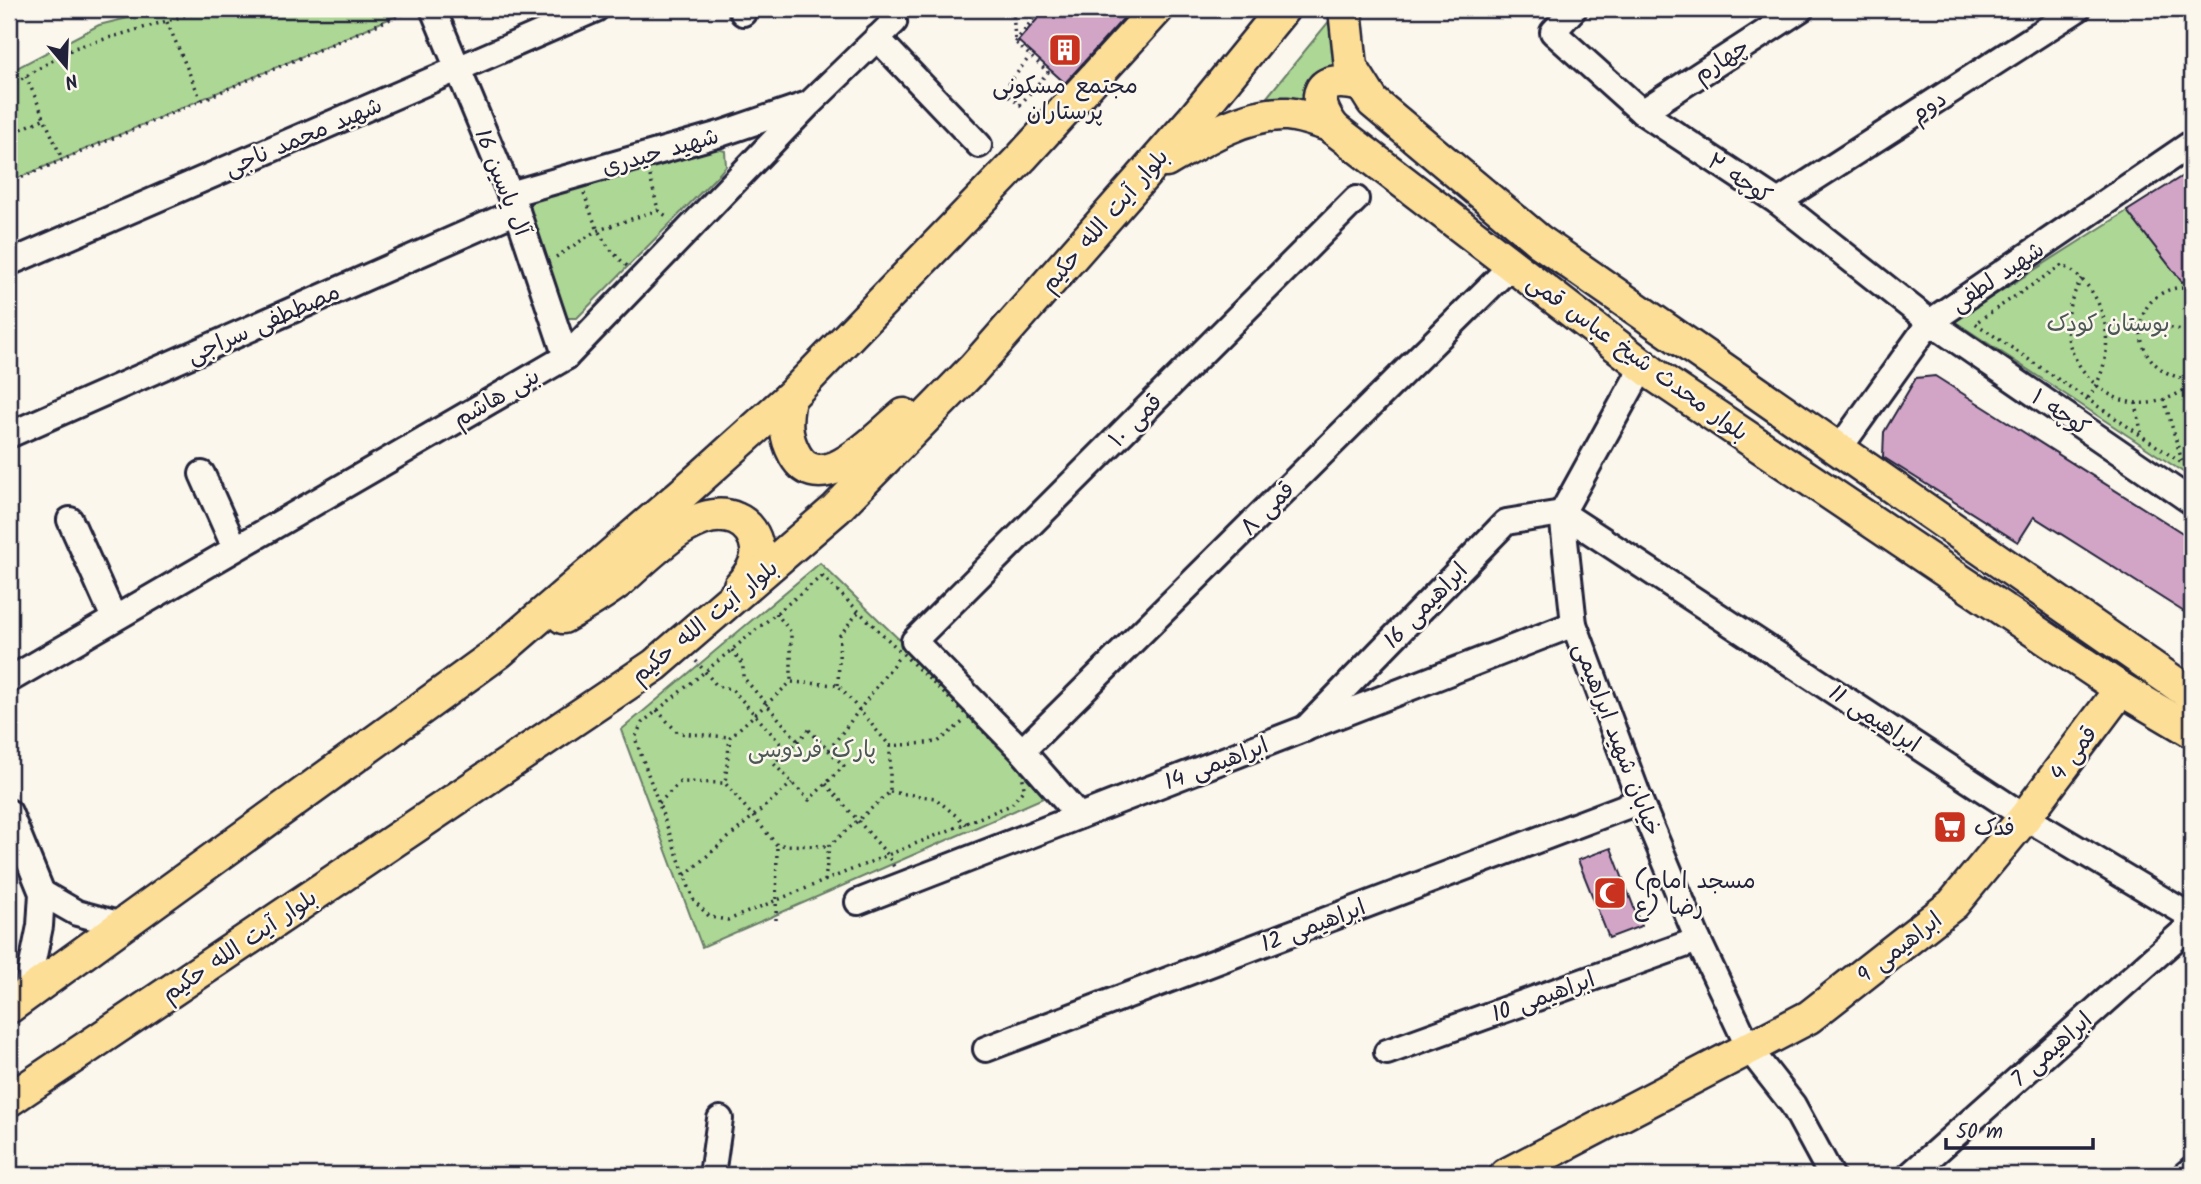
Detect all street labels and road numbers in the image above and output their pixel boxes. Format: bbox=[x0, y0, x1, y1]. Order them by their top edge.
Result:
street label: چهارم bbox=[1687, 30, 1757, 93]
street label: دوم bbox=[1904, 82, 1955, 133]
street label: شهید محمد ناجی bbox=[219, 88, 388, 187]
street label: شهید حیدری bbox=[598, 119, 723, 187]
street label: آل یاسین 16 bbox=[463, 124, 539, 243]
street label: بلوار آیت الله حکیم bbox=[1033, 141, 1178, 301]
street label: کوچه ۲ bbox=[1699, 145, 1779, 215]
street label: شهید لطفی bbox=[1944, 233, 2053, 322]
street label: بلوار محدث شیخ عباس قمی bbox=[1518, 266, 1755, 451]
street label: مصططفی سراجی bbox=[181, 275, 346, 375]
street label: بنی هاشم bbox=[447, 359, 547, 438]
street label: کوچه ۱ bbox=[2023, 381, 2097, 447]
street label: قمی ۱۰ bbox=[1101, 386, 1172, 457]
street label: قمی ۸ bbox=[1233, 474, 1304, 545]
street label: بلوار آیت الله حکیم bbox=[624, 552, 787, 694]
street label: ابراهیمی 16 bbox=[1376, 555, 1477, 658]
street label: خیابان شهید ابراهیمی bbox=[1563, 638, 1670, 842]
street label: ابراهیمی 11 bbox=[1821, 676, 1927, 763]
street label: قمی 4 bbox=[2042, 719, 2108, 790]
street label: ابراهیمی 14 bbox=[1159, 729, 1274, 801]
street label: بلوار آیت الله حکیم bbox=[155, 881, 325, 1012]
street label: ابراهیمی 12 bbox=[1256, 890, 1371, 963]
street label: ابراهیمی 9 bbox=[1850, 904, 1951, 994]
street label: ابراهیمی 10 bbox=[1487, 963, 1600, 1033]
street label: ابراهیمی 7 bbox=[2003, 1004, 2101, 1097]

